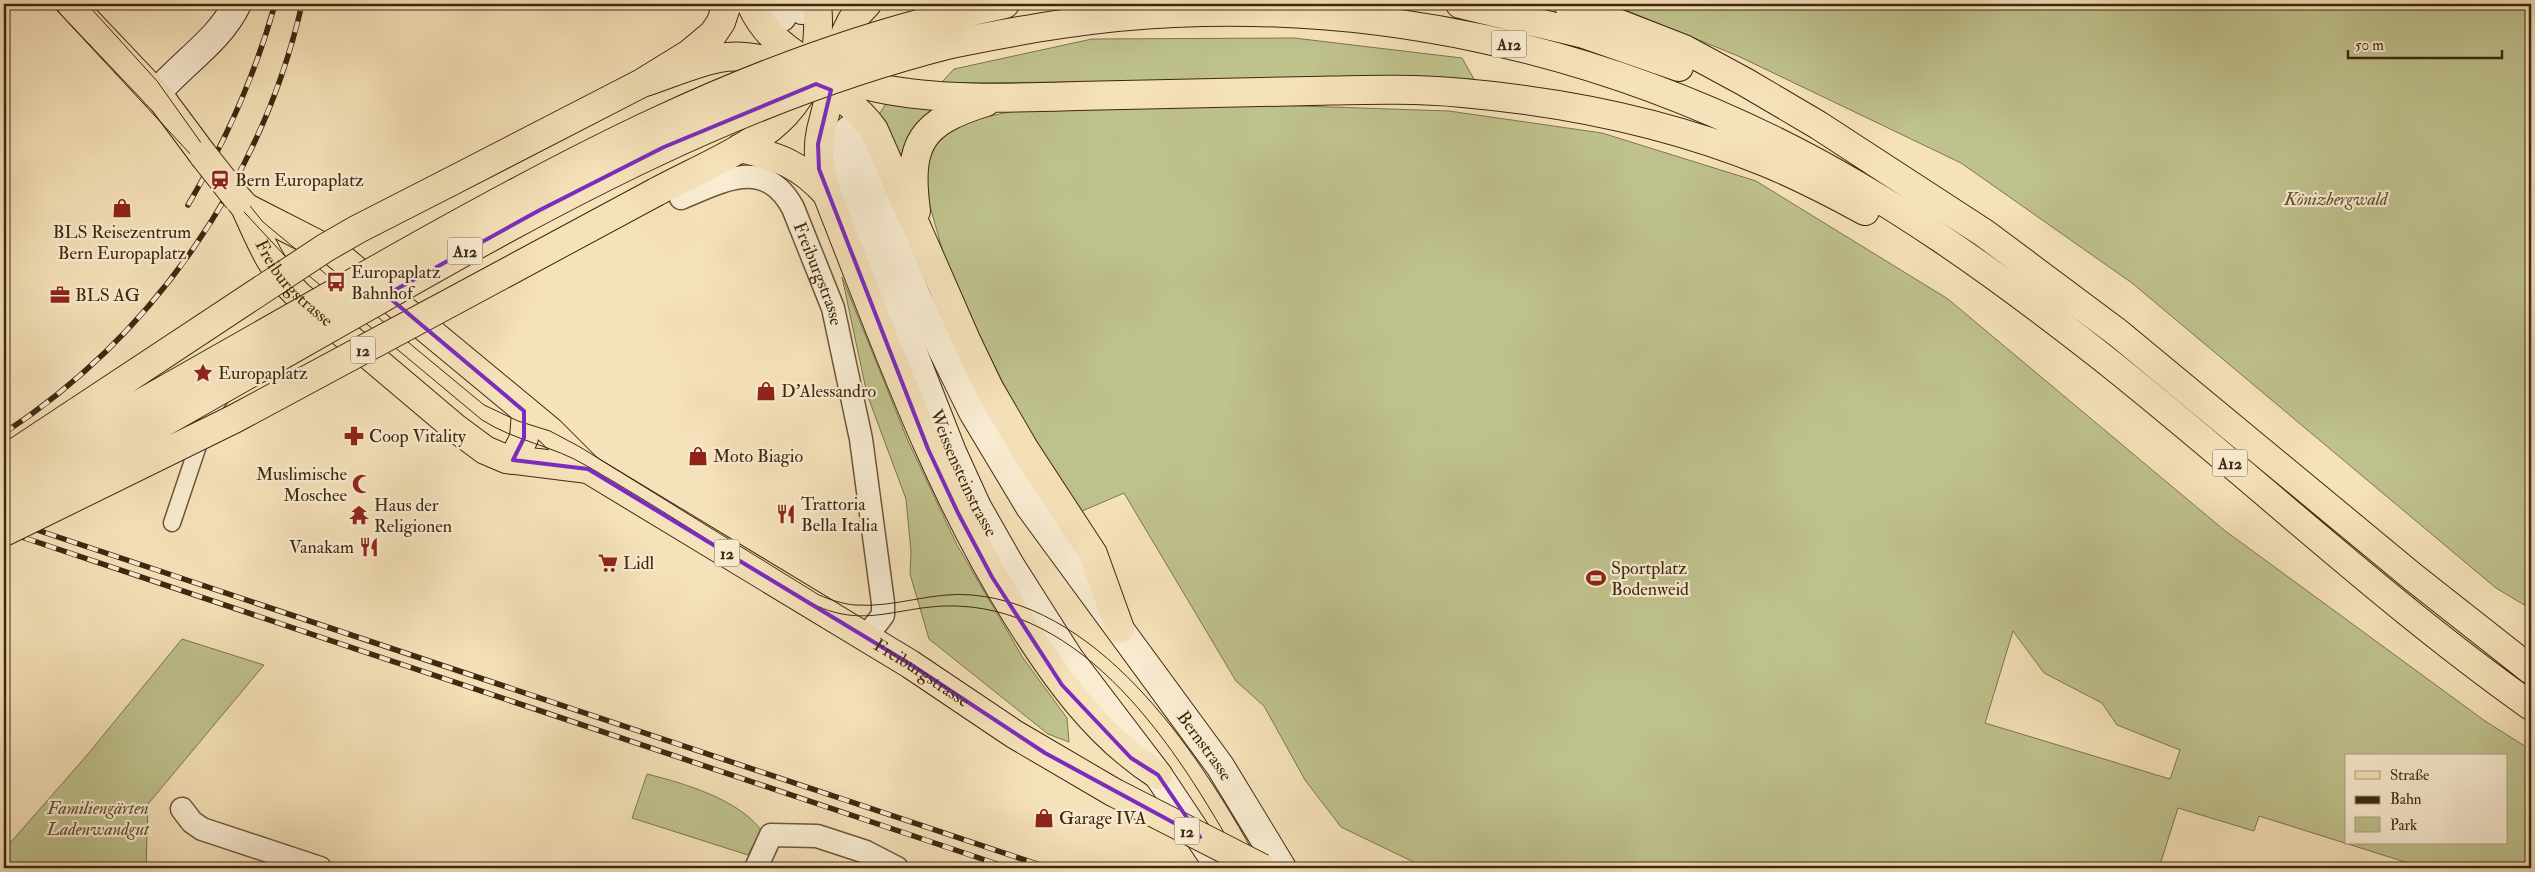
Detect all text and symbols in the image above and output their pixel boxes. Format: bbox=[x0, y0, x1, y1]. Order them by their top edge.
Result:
scale bar bbox=[2348, 28, 2501, 60]
road number: A12 bbox=[1492, 31, 1526, 58]
text: 50 m bbox=[2355, 36, 2384, 55]
station icon: Bern Europaplatz bbox=[209, 169, 231, 191]
place label: Bern Europaplatz bbox=[235, 169, 364, 192]
park label: Könizbergwald bbox=[2283, 188, 2389, 211]
shop icon: BLS Reisezentrum Bern Europaplatz bbox=[111, 197, 133, 219]
street label: Freiburgstrasse bbox=[788, 219, 848, 328]
place label: BLS Reisezentrum Bern Europaplatz bbox=[53, 221, 191, 265]
street label: Freiburgstrasse bbox=[250, 236, 338, 332]
road number: A12 bbox=[448, 238, 482, 264]
place label: Europaplatz Bahnhof bbox=[351, 261, 441, 305]
bus stop icon: Europaplatz Bahnhof bbox=[325, 271, 347, 293]
office icon: BLS AG bbox=[49, 284, 71, 306]
place label: BLS AG bbox=[75, 284, 140, 307]
road number: 12 bbox=[350, 336, 376, 364]
place icon: Europaplatz bbox=[192, 362, 214, 384]
place label: Europaplatz bbox=[218, 362, 308, 385]
shop icon: D'Alessandro bbox=[755, 380, 777, 402]
place label: D'Alessandro bbox=[781, 380, 877, 403]
street label: Weissensteinstrasse bbox=[924, 405, 1003, 541]
pharmacy icon: Coop Vitality bbox=[343, 425, 365, 447]
place label: Coop Vitality bbox=[369, 425, 467, 448]
shop icon: Moto Biagio bbox=[687, 445, 709, 467]
place label: Moto Biagio bbox=[713, 445, 803, 468]
road number: A12 bbox=[2212, 449, 2248, 476]
place label: Muslimische Moschee bbox=[256, 463, 347, 507]
mosque icon: Muslimische Moschee bbox=[351, 473, 373, 495]
place label: Trattoria Bella Italia bbox=[801, 493, 878, 537]
place label: Haus der Religionen bbox=[374, 494, 452, 538]
restaurant icon: Trattoria Bella Italia bbox=[775, 503, 797, 525]
temple icon: Haus der Religionen bbox=[348, 504, 370, 526]
place label: Vanakam bbox=[289, 536, 354, 559]
restaurant icon: Vanakam bbox=[358, 536, 380, 558]
road number: 12 bbox=[714, 540, 740, 566]
supermarket icon: Lidl bbox=[597, 552, 619, 574]
place label: Lidl bbox=[623, 552, 655, 575]
place label: Sportplatz Bodenweid bbox=[1611, 557, 1689, 601]
sports icon: Sportplatz Bodenweid bbox=[1585, 567, 1607, 589]
street label: Freiburgstrasse bbox=[870, 634, 974, 713]
street label: Bernstrasse bbox=[1171, 706, 1238, 786]
legend bbox=[2345, 754, 2508, 844]
text: Straße bbox=[2390, 766, 2429, 785]
text: Bahn bbox=[2390, 790, 2422, 809]
park label: Familiengärten Ladenwandgut bbox=[46, 797, 150, 841]
shop icon: Garage IVA bbox=[1033, 807, 1055, 829]
place label: Garage IVA bbox=[1059, 807, 1147, 830]
text: Park bbox=[2390, 816, 2417, 835]
road number: 12 bbox=[1174, 818, 1200, 844]

